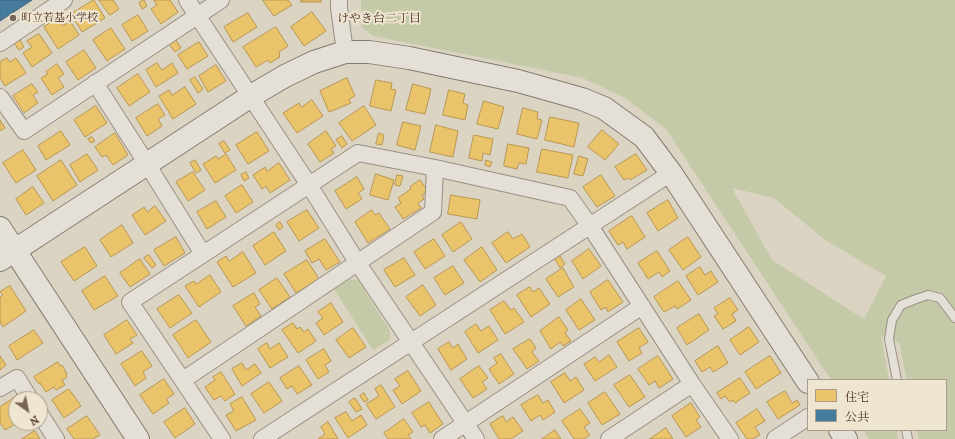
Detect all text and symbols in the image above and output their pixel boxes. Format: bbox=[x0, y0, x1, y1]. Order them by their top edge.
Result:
place label: 町立若基小学校 bbox=[21, 11, 98, 25]
district label: けやき台二丁目 bbox=[337, 12, 421, 26]
marker: 町立若基小学校 bbox=[8, 13, 18, 23]
legend bbox=[807, 379, 947, 431]
text: 住宅 bbox=[845, 390, 869, 404]
north arrow bbox=[8, 391, 48, 431]
text: 公共 bbox=[845, 410, 869, 424]
text: N bbox=[27, 413, 41, 428]

